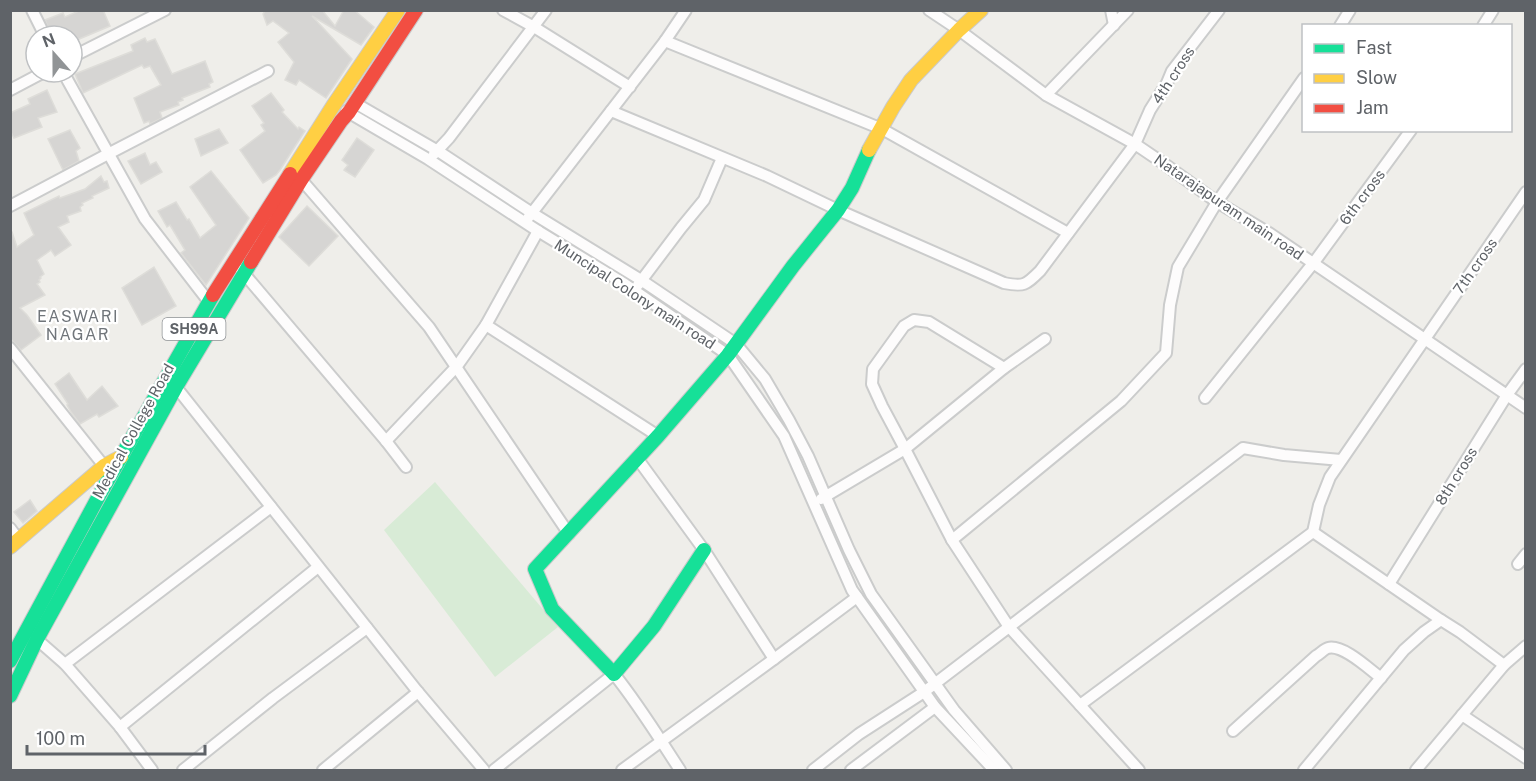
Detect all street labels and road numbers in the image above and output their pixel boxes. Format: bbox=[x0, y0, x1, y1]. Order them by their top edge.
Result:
street label: 4th cross bbox=[1148, 43, 1198, 107]
street label: Natarajapuram main road bbox=[1151, 151, 1307, 263]
street label: 6th cross bbox=[1336, 166, 1388, 228]
street label: 7th cross bbox=[1450, 235, 1500, 297]
street label: Muncipal Colony main road bbox=[551, 236, 719, 352]
road number: SH99A bbox=[162, 318, 226, 340]
street label: Medical College Road bbox=[89, 361, 177, 501]
street label: 8th cross bbox=[1432, 444, 1480, 508]

